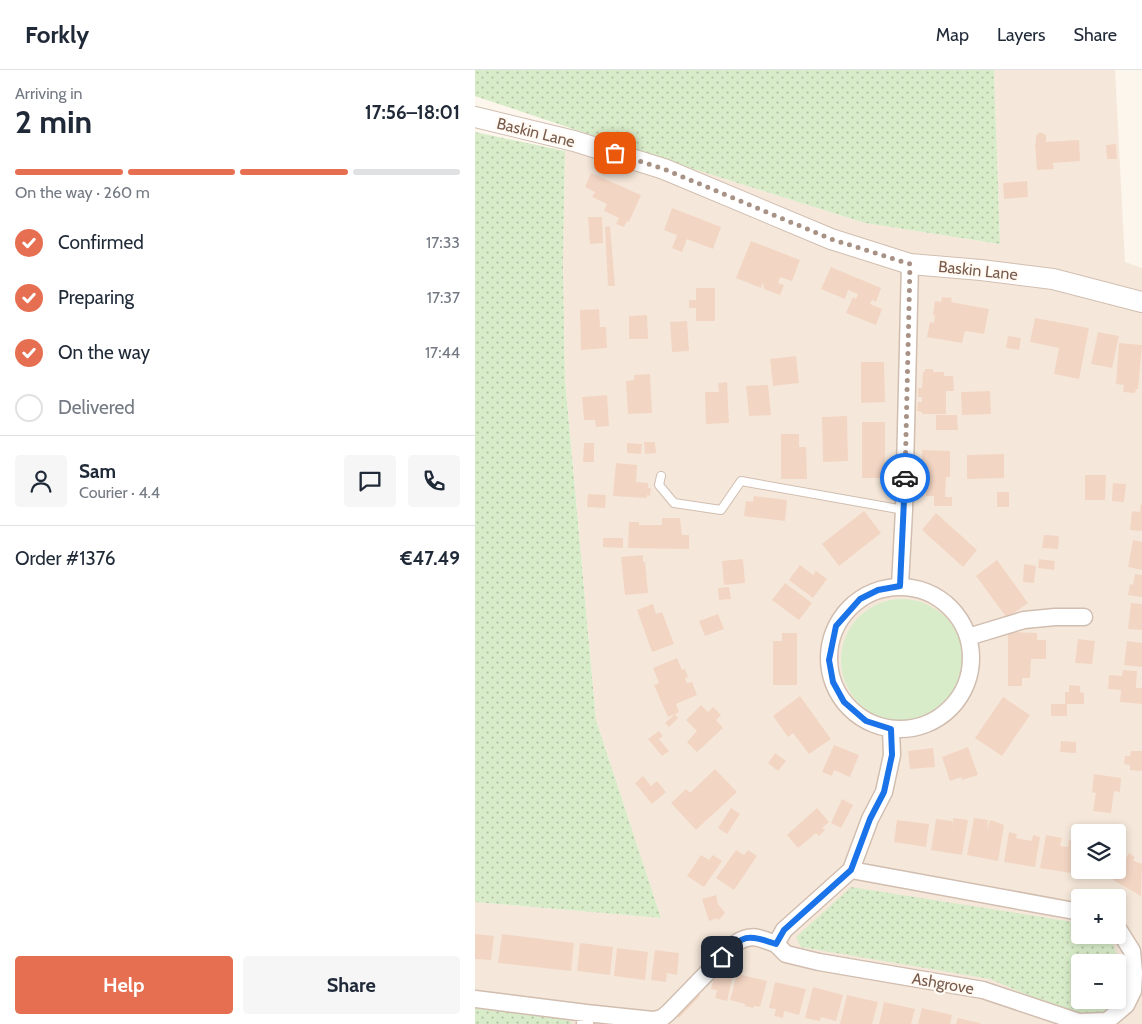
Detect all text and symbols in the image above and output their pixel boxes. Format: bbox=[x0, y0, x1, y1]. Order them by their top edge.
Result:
text: Forkly bbox=[25, 20, 89, 49]
text: Map bbox=[936, 24, 969, 46]
text: Layers bbox=[997, 24, 1046, 46]
text: Share bbox=[1074, 24, 1117, 46]
text: Arriving in bbox=[15, 84, 82, 103]
text: 17:56–18:01 bbox=[365, 101, 460, 124]
text: 2 min bbox=[15, 102, 92, 141]
street label: Baskin Lane bbox=[495, 114, 577, 151]
pin bbox=[594, 132, 636, 174]
icon: bag bbox=[601, 139, 629, 167]
text: On the way · 260 m bbox=[15, 183, 150, 202]
icon: check bbox=[15, 229, 43, 257]
text: Confirmed bbox=[58, 231, 144, 254]
text: 17:33 bbox=[426, 233, 460, 252]
street label: Baskin Lane bbox=[937, 257, 1019, 284]
icon: check bbox=[15, 284, 43, 312]
text: Preparing bbox=[58, 286, 134, 309]
text: 17:37 bbox=[427, 288, 460, 307]
icon: check bbox=[15, 339, 43, 367]
text: On the way bbox=[58, 341, 150, 364]
text: 17:44 bbox=[425, 343, 460, 362]
text: Delivered bbox=[58, 396, 135, 419]
courier bbox=[880, 453, 930, 503]
button: person bbox=[15, 455, 67, 507]
button: chat bbox=[344, 455, 396, 507]
button: phone bbox=[408, 455, 460, 507]
text: Sam bbox=[79, 460, 116, 483]
icon: car bbox=[891, 464, 919, 492]
text: Courier · 4.4 bbox=[79, 483, 160, 502]
text: Order #1376 bbox=[15, 547, 116, 570]
text: €47.49 bbox=[400, 547, 460, 570]
map controls bbox=[1071, 824, 1126, 1009]
button: layers bbox=[1071, 824, 1126, 879]
button: + bbox=[1071, 889, 1126, 944]
pin bbox=[701, 936, 743, 978]
icon: home bbox=[708, 943, 736, 971]
button: − bbox=[1071, 954, 1126, 1009]
button: Help bbox=[15, 956, 233, 1014]
button: Share bbox=[243, 956, 460, 1014]
street label: Ashgrove bbox=[910, 969, 975, 998]

